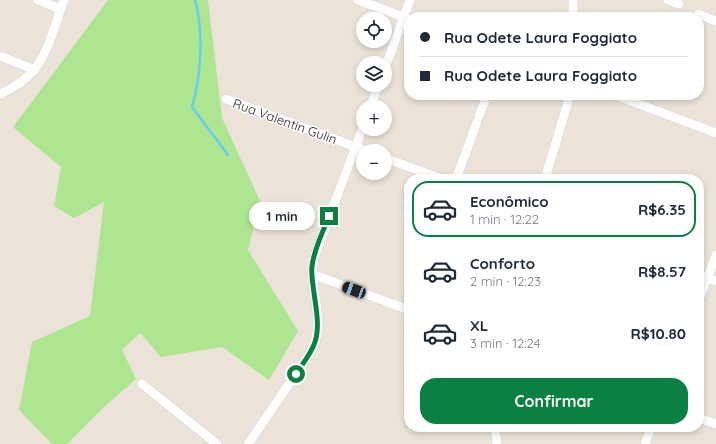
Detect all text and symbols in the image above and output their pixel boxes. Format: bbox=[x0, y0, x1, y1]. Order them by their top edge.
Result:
map controls bbox=[356, 12, 392, 180]
button: locate bbox=[356, 12, 392, 48]
text: Rua Odete Laura Foggiato bbox=[444, 28, 637, 47]
button: layers bbox=[356, 56, 392, 92]
text: Rua Odete Laura Foggiato bbox=[444, 66, 637, 85]
street label: Rua Valentin Gulin bbox=[231, 95, 339, 147]
button: + bbox=[356, 100, 392, 136]
button: − bbox=[356, 144, 392, 180]
icon: car bbox=[422, 191, 458, 227]
text: Econômico bbox=[470, 192, 549, 211]
text: R$6.35 bbox=[638, 200, 686, 219]
callout: 1 min bbox=[249, 202, 315, 230]
route end bbox=[320, 207, 338, 225]
text: 1 min bbox=[266, 208, 298, 224]
text: 1 min · 12:22 bbox=[470, 211, 539, 227]
icon: car bbox=[422, 253, 458, 289]
text: Conforto bbox=[470, 254, 535, 273]
text: R$8.57 bbox=[638, 262, 686, 281]
text: 2 min · 12:23 bbox=[470, 273, 541, 289]
car bbox=[341, 280, 367, 300]
icon: car bbox=[422, 315, 458, 351]
text: XL bbox=[470, 316, 488, 335]
text: R$10.80 bbox=[631, 324, 686, 343]
text: 3 min · 12:24 bbox=[470, 335, 540, 351]
route start bbox=[287, 365, 305, 383]
button: Confirmar bbox=[420, 378, 688, 424]

